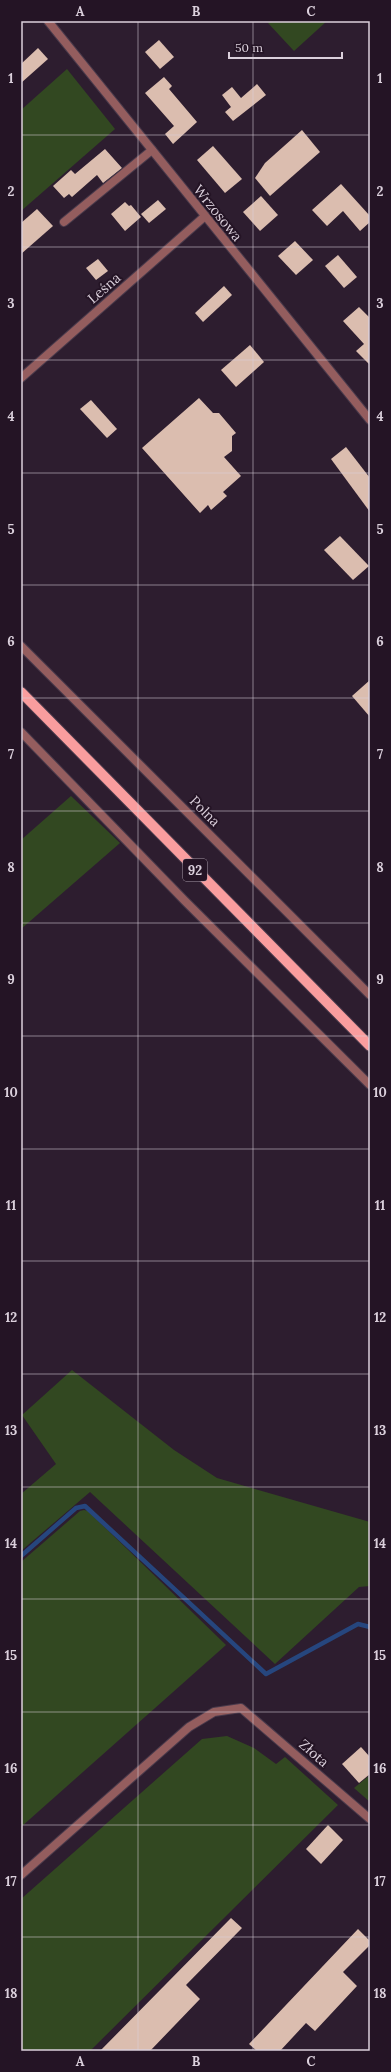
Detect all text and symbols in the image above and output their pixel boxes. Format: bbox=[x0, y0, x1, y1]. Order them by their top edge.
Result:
text: A bbox=[76, 3, 85, 20]
text: B bbox=[192, 3, 201, 20]
text: C bbox=[307, 3, 316, 20]
scale bar bbox=[229, 34, 342, 60]
text: 50 m bbox=[235, 40, 263, 55]
text: 1 bbox=[8, 70, 14, 87]
text: 1 bbox=[377, 70, 383, 87]
street label: Wrzosowa bbox=[190, 181, 246, 245]
text: 2 bbox=[8, 183, 15, 200]
text: 2 bbox=[377, 183, 384, 200]
street label: Leśna bbox=[84, 269, 124, 307]
text: 3 bbox=[7, 295, 15, 312]
text: 3 bbox=[376, 295, 384, 312]
text: 4 bbox=[7, 408, 15, 425]
text: 4 bbox=[376, 408, 384, 425]
text: 5 bbox=[7, 521, 15, 538]
text: 5 bbox=[376, 521, 384, 538]
text: 6 bbox=[7, 633, 15, 650]
text: 6 bbox=[376, 633, 384, 650]
text: 7 bbox=[8, 746, 14, 763]
text: 7 bbox=[377, 746, 383, 763]
street label: Polna bbox=[186, 792, 224, 830]
text: 8 bbox=[7, 859, 15, 876]
road number: 92 bbox=[183, 859, 207, 881]
text: 8 bbox=[376, 859, 384, 876]
text: 9 bbox=[7, 971, 15, 988]
text: 9 bbox=[376, 971, 384, 988]
text: 10 bbox=[4, 1084, 18, 1101]
text: 10 bbox=[373, 1084, 387, 1101]
text: 11 bbox=[6, 1197, 16, 1214]
text: 11 bbox=[375, 1197, 385, 1214]
text: 12 bbox=[5, 1309, 17, 1326]
text: 12 bbox=[374, 1309, 386, 1326]
text: 13 bbox=[5, 1422, 17, 1439]
text: 13 bbox=[374, 1422, 386, 1439]
text: 14 bbox=[5, 1535, 17, 1552]
text: 14 bbox=[374, 1535, 386, 1552]
text: 15 bbox=[5, 1647, 17, 1664]
text: 15 bbox=[374, 1647, 386, 1664]
street label: Złota bbox=[295, 1735, 333, 1771]
text: 16 bbox=[5, 1760, 17, 1777]
text: 16 bbox=[374, 1760, 386, 1777]
text: 17 bbox=[5, 1873, 17, 1890]
text: 17 bbox=[374, 1873, 386, 1890]
text: 18 bbox=[5, 1985, 17, 2002]
text: 18 bbox=[374, 1985, 386, 2002]
text: A bbox=[76, 2053, 85, 2070]
text: B bbox=[192, 2053, 201, 2070]
text: C bbox=[307, 2053, 316, 2070]

